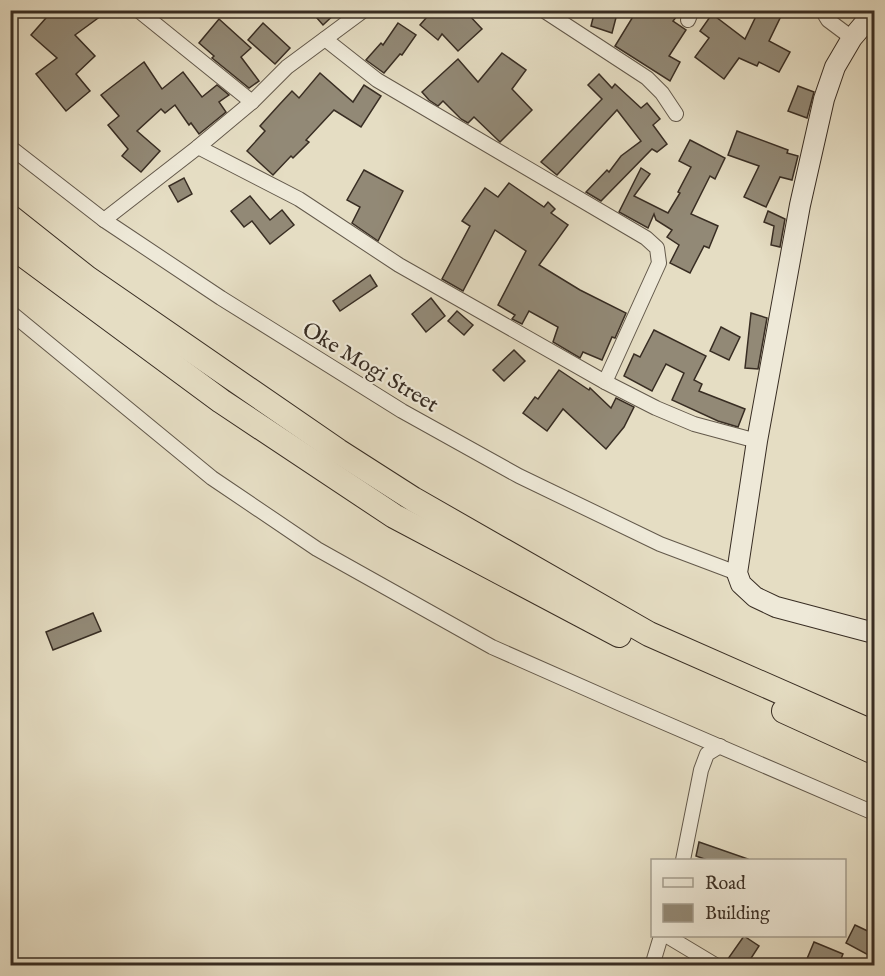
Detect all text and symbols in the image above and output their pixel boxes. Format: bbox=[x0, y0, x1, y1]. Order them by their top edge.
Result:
street label: Oke Mogi Street bbox=[297, 316, 444, 420]
legend bbox=[651, 859, 846, 937]
text: Road bbox=[705, 873, 746, 896]
text: Building bbox=[705, 903, 770, 926]

